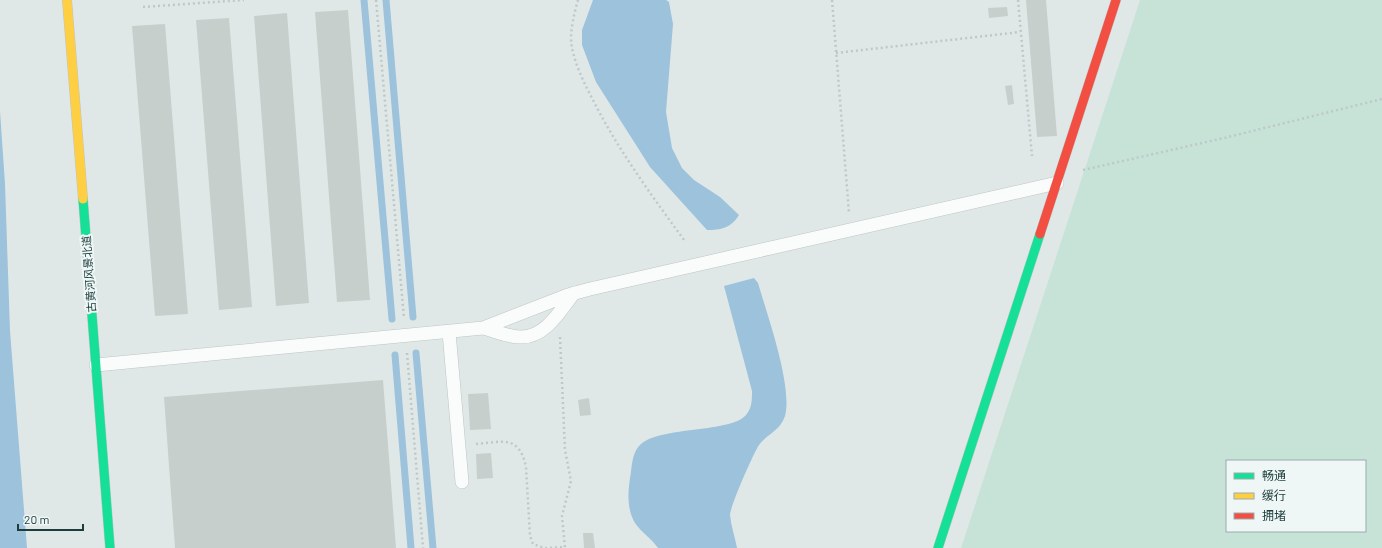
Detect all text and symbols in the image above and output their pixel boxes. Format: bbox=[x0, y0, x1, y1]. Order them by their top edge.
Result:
street label: 古黄河风景北道 bbox=[79, 235, 98, 313]
legend bbox=[1226, 460, 1366, 532]
text: 畅通 bbox=[1262, 468, 1286, 482]
text: 缓行 bbox=[1262, 488, 1286, 502]
scale bar bbox=[18, 506, 83, 532]
text: 拥堵 bbox=[1262, 508, 1286, 522]
text: 20 m bbox=[24, 512, 50, 526]

